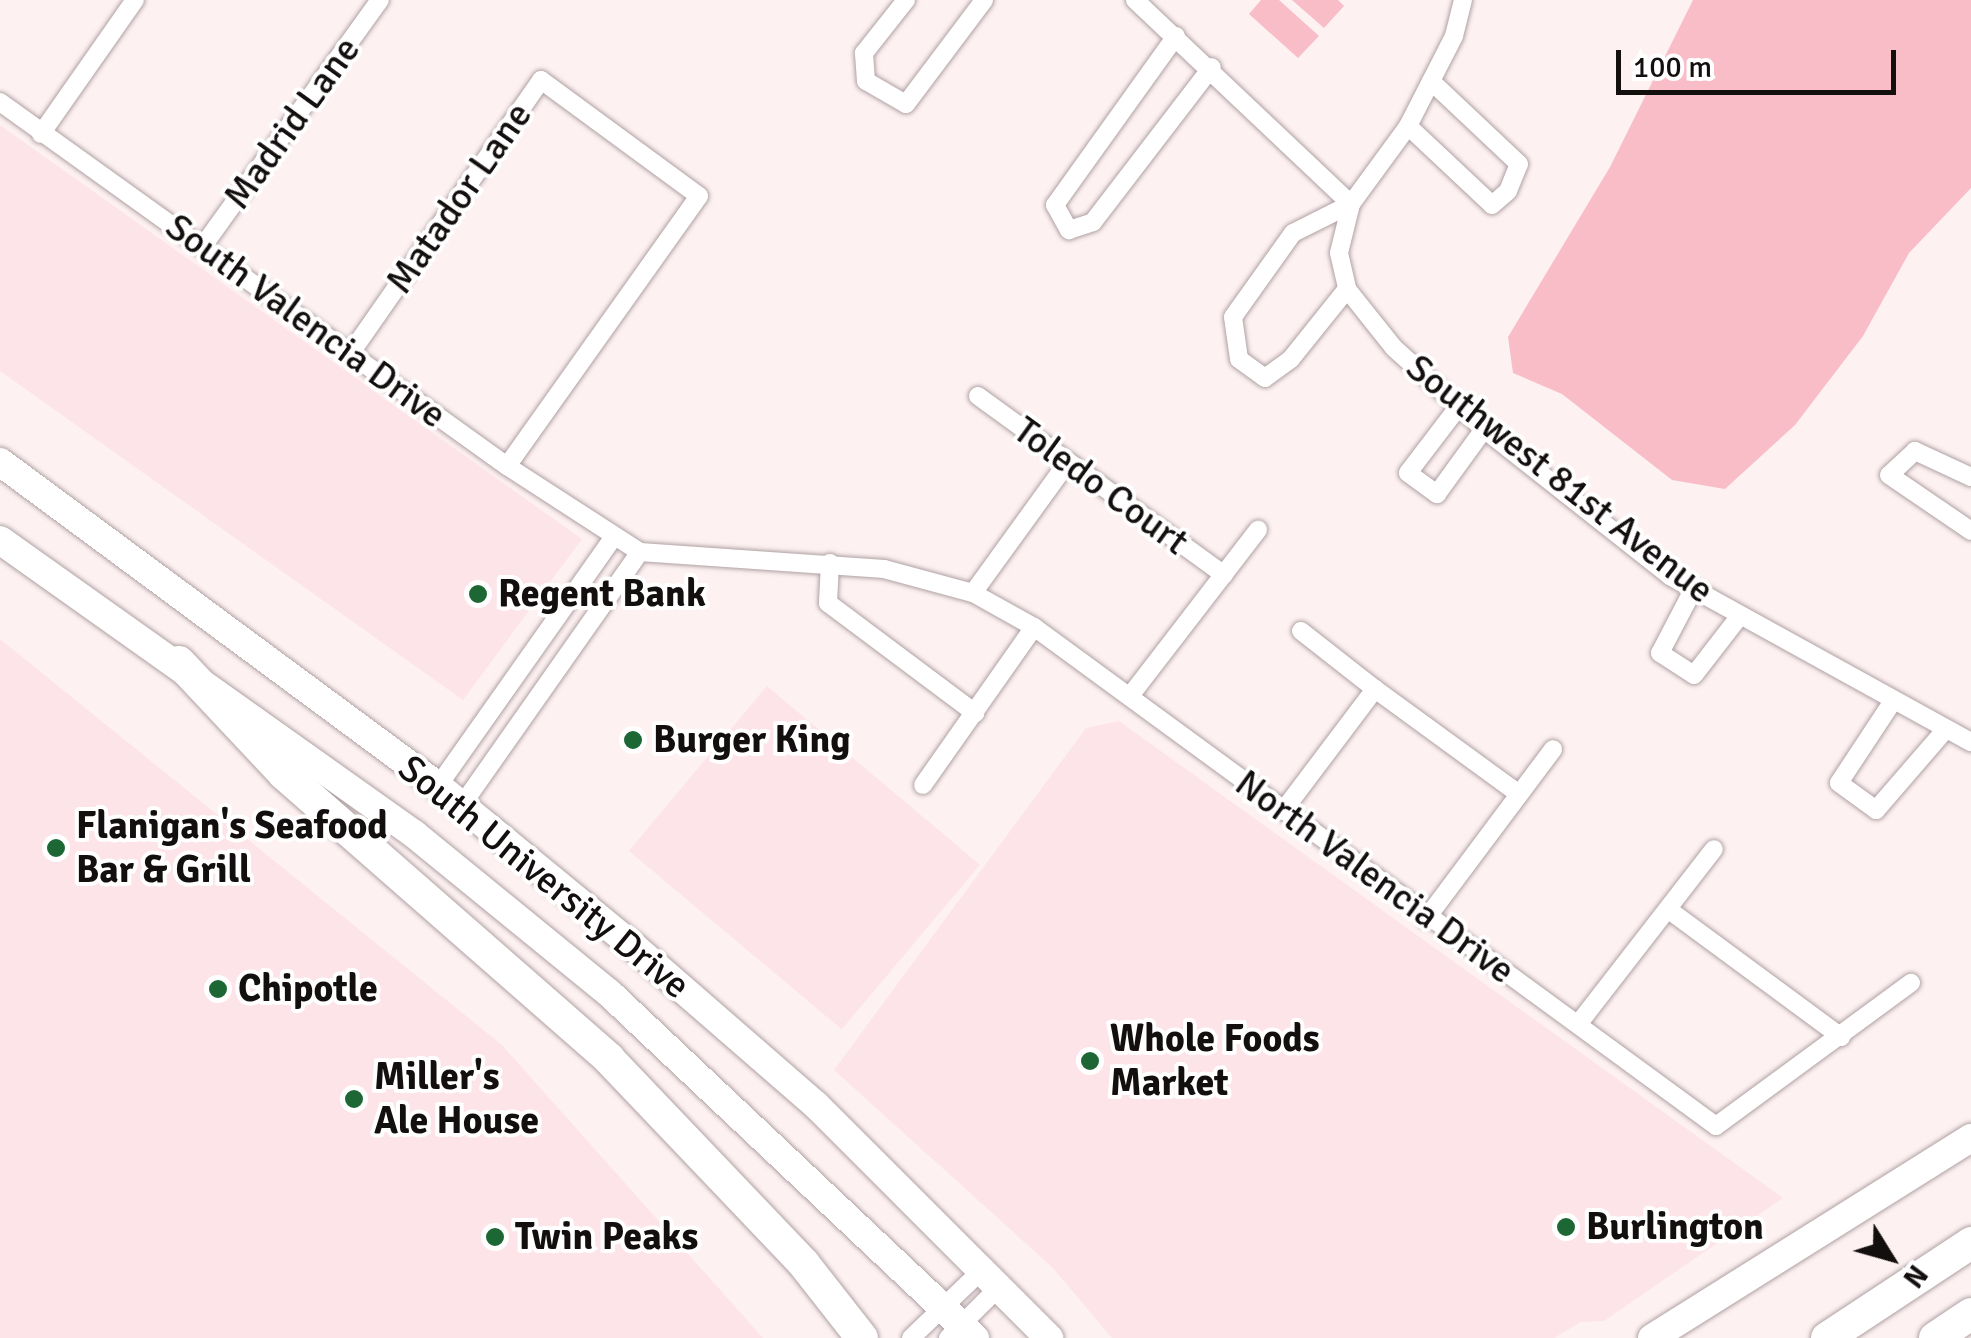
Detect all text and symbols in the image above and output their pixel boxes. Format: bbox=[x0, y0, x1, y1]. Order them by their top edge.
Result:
street label: Madrid Lane bbox=[214, 28, 370, 218]
scale bar bbox=[1621, 30, 1901, 92]
text: 100 m bbox=[1633, 49, 1712, 86]
street label: Matador Lane bbox=[376, 94, 542, 302]
street label: South Valencia Drive bbox=[157, 204, 455, 438]
street label: Southwest 81st Avenue bbox=[1397, 345, 1723, 613]
street label: Toledo Court bbox=[1005, 407, 1197, 565]
place label: Regent Bank bbox=[498, 571, 706, 617]
marker: Regent Bank bbox=[467, 583, 489, 605]
place label: Burger King bbox=[653, 717, 851, 763]
marker: Burger King bbox=[622, 729, 644, 751]
street label: South University Drive bbox=[389, 746, 699, 1008]
street label: North Valencia Drive bbox=[1226, 760, 1524, 994]
place label: Flanigan's Seafood Bar & Grill bbox=[76, 803, 388, 892]
marker: Flanigan's Seafood Bar & Grill bbox=[45, 837, 67, 859]
place label: Chipotle bbox=[238, 966, 378, 1012]
marker: Chipotle bbox=[207, 978, 229, 1000]
place label: Whole Foods Market bbox=[1110, 1016, 1320, 1106]
marker: Whole Foods Market bbox=[1079, 1050, 1101, 1072]
place label: Miller's Ale House bbox=[374, 1054, 539, 1144]
marker: Miller's Ale House bbox=[343, 1088, 365, 1110]
place label: Burlington bbox=[1586, 1204, 1764, 1250]
north arrow bbox=[1841, 1208, 1941, 1308]
place label: Twin Peaks bbox=[515, 1214, 698, 1260]
marker: Burlington bbox=[1555, 1216, 1577, 1238]
marker: Twin Peaks bbox=[484, 1226, 506, 1248]
text: N bbox=[1896, 1258, 1934, 1294]

